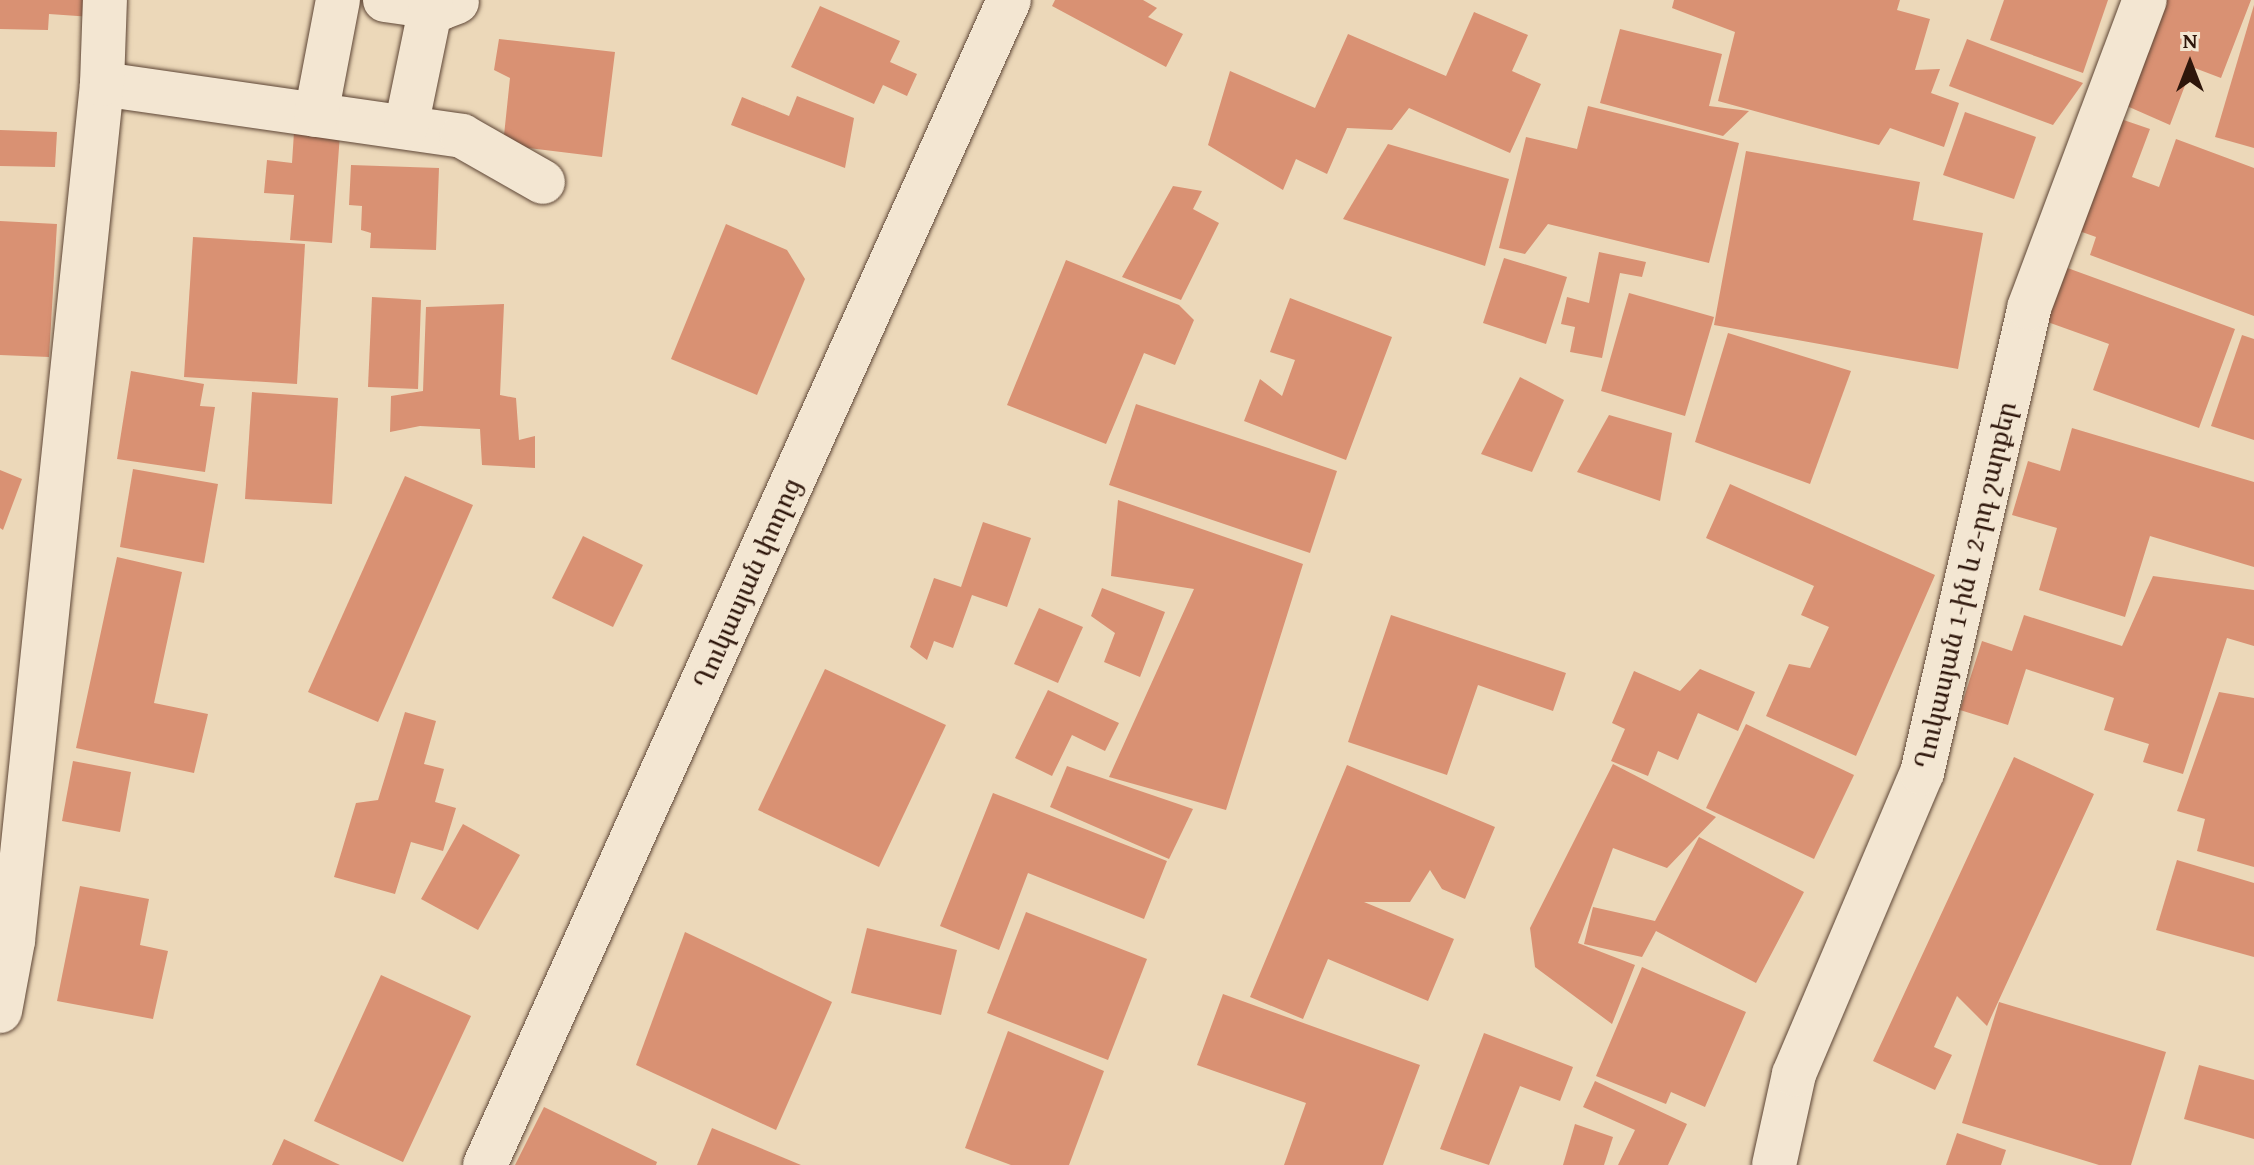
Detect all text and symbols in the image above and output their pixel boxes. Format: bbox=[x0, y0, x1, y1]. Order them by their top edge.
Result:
north arrow bbox=[2150, 24, 2230, 104]
text: N bbox=[2183, 24, 2197, 56]
street label: Ղուկասյան 1-ին և 2-րդ շարքեր bbox=[1908, 399, 2022, 771]
street label: Ղուկասյան փողոց bbox=[687, 473, 807, 693]

